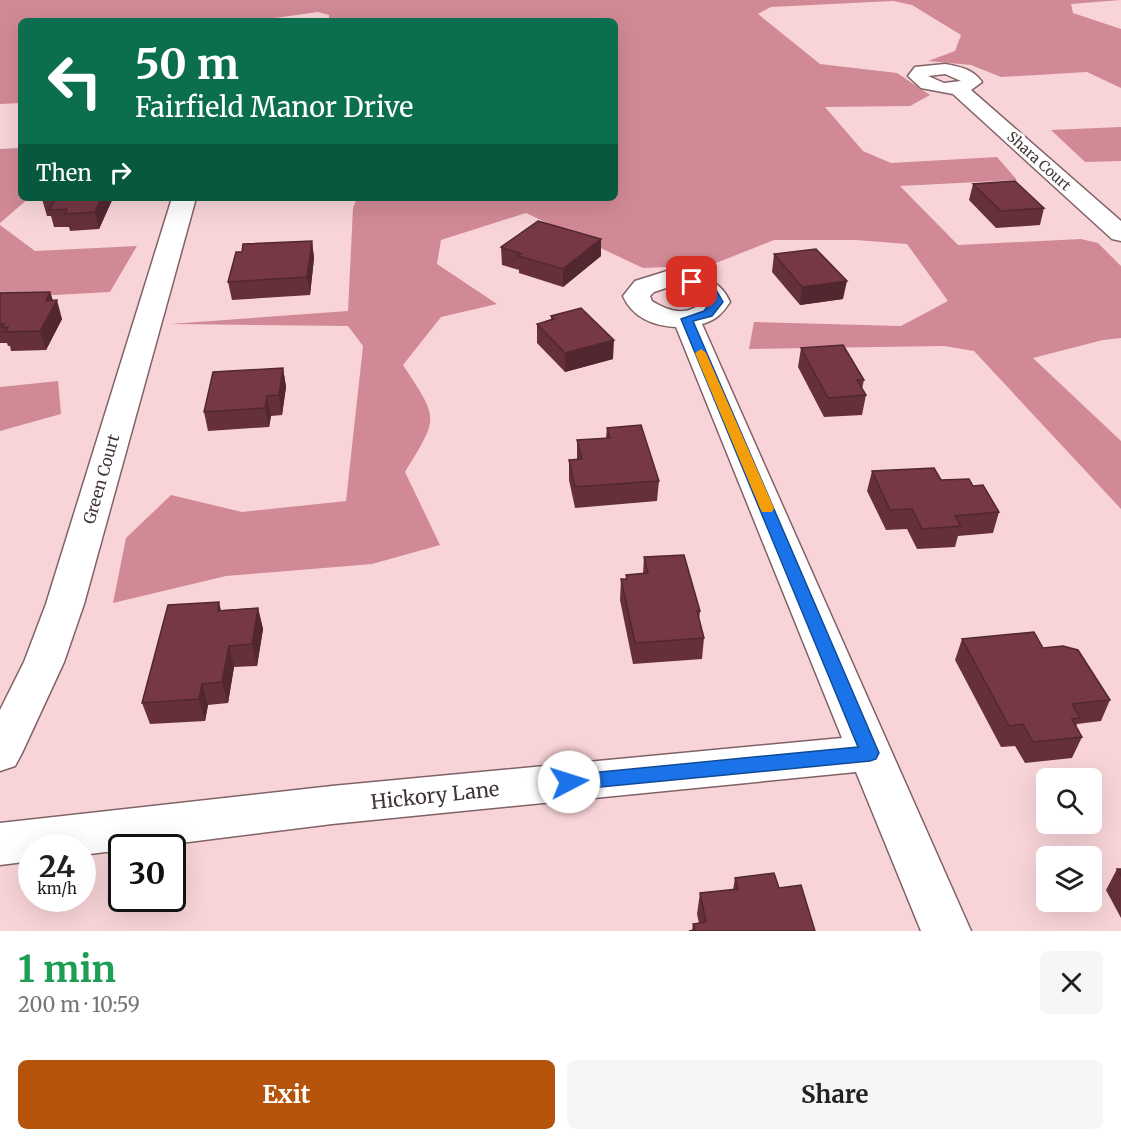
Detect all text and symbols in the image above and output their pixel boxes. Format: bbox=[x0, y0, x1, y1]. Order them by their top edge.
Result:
text: 50 m bbox=[135, 38, 239, 90]
icon: left bbox=[36, 42, 114, 120]
text: Fairfield Manor Drive bbox=[135, 90, 413, 124]
street label: Shara Court bbox=[1003, 128, 1075, 195]
icon: right bbox=[104, 156, 137, 189]
text: Then bbox=[36, 159, 92, 187]
pin bbox=[666, 256, 717, 307]
icon: arrive bbox=[675, 265, 708, 298]
street label: Green Court bbox=[79, 431, 124, 526]
position arrow bbox=[537, 750, 601, 814]
map controls bbox=[1036, 768, 1102, 912]
button: search bbox=[1036, 768, 1102, 834]
street label: Hickory Lane bbox=[370, 776, 500, 814]
speed limit sign: 30 bbox=[108, 834, 186, 912]
button: layers bbox=[1036, 846, 1102, 912]
text: 24 bbox=[39, 847, 75, 885]
text: km/h bbox=[37, 879, 77, 898]
text: 1 min bbox=[18, 947, 116, 992]
button: close bbox=[1040, 951, 1103, 1014]
text: 200 m · 10:59 bbox=[18, 992, 140, 1017]
button: Exit bbox=[18, 1060, 555, 1129]
button: Share bbox=[567, 1060, 1103, 1129]

